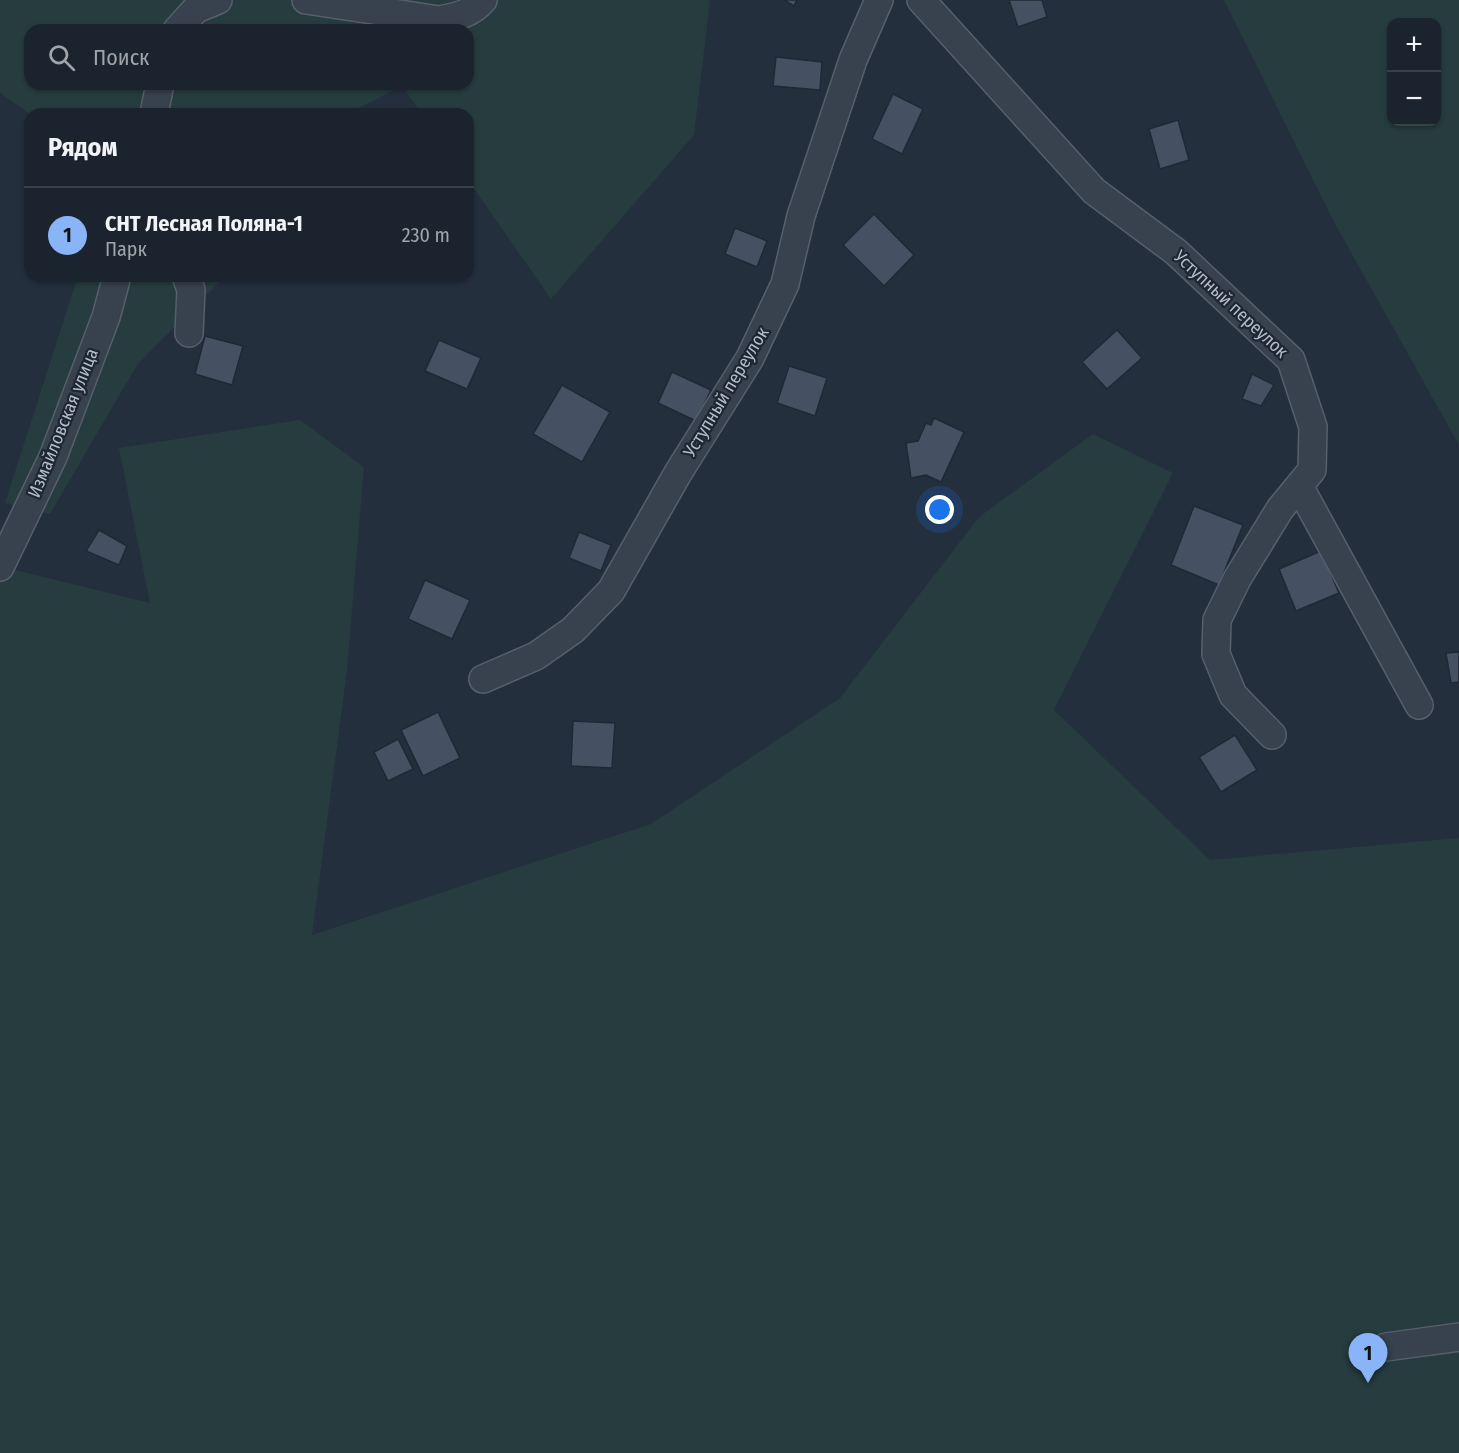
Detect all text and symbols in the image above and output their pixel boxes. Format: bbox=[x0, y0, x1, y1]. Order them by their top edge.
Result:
map controls bbox=[1387, 18, 1441, 126]
button: + bbox=[1387, 18, 1441, 72]
search box bbox=[24, 24, 474, 90]
icon: search bbox=[45, 41, 78, 74]
text: Поиск bbox=[93, 44, 149, 71]
button: − bbox=[1387, 72, 1441, 126]
text: Рядом bbox=[48, 132, 117, 163]
text: СНТ Лесная Поляна-1 bbox=[105, 210, 303, 237]
text: 1 bbox=[63, 223, 72, 247]
text: 230 m bbox=[402, 223, 450, 247]
text: Парк bbox=[105, 237, 147, 261]
street label: Уступный переулок bbox=[1169, 245, 1293, 363]
street label: Уступный переулок bbox=[678, 322, 774, 462]
street label: Измайловская улица bbox=[23, 345, 103, 501]
your location bbox=[925, 495, 954, 524]
pin: 1 bbox=[1348, 1334, 1388, 1383]

